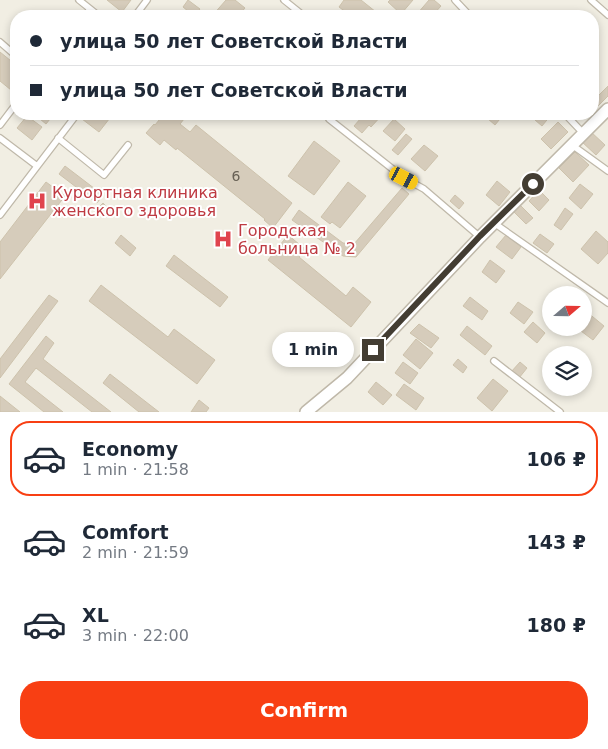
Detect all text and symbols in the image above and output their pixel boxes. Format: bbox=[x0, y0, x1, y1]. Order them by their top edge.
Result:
text: улица 50 лет Советской Власти bbox=[60, 30, 407, 52]
text: улица 50 лет Советской Власти bbox=[60, 79, 407, 101]
car bbox=[387, 165, 420, 191]
house number: 6 bbox=[232, 168, 241, 184]
route start bbox=[522, 173, 544, 195]
place label: Курортная клиника женского здоровья bbox=[52, 183, 218, 220]
hospital icon: Курортная клиника женского здоровья bbox=[26, 190, 48, 212]
place label: Городская больница № 2 bbox=[238, 221, 356, 258]
hospital icon: Городская больница № 2 bbox=[212, 228, 234, 250]
north arrow bbox=[542, 286, 592, 336]
map controls bbox=[542, 286, 592, 396]
callout: 1 min bbox=[273, 332, 356, 368]
route end bbox=[362, 339, 384, 361]
text: 1 min bbox=[288, 340, 338, 359]
button: layers bbox=[542, 346, 592, 396]
icon: car bbox=[22, 436, 67, 481]
text: Economy bbox=[82, 438, 178, 460]
text: 106 ₽ bbox=[527, 448, 586, 470]
text: 1 min · 21:58 bbox=[82, 460, 189, 479]
icon: car bbox=[22, 519, 67, 564]
text: Comfort bbox=[82, 521, 169, 543]
text: 143 ₽ bbox=[527, 531, 586, 553]
text: 2 min · 21:59 bbox=[82, 543, 189, 562]
icon: car bbox=[22, 602, 67, 647]
text: XL bbox=[82, 604, 109, 626]
text: 180 ₽ bbox=[527, 614, 586, 636]
text: 3 min · 22:00 bbox=[82, 626, 189, 645]
button: Confirm bbox=[20, 681, 588, 739]

